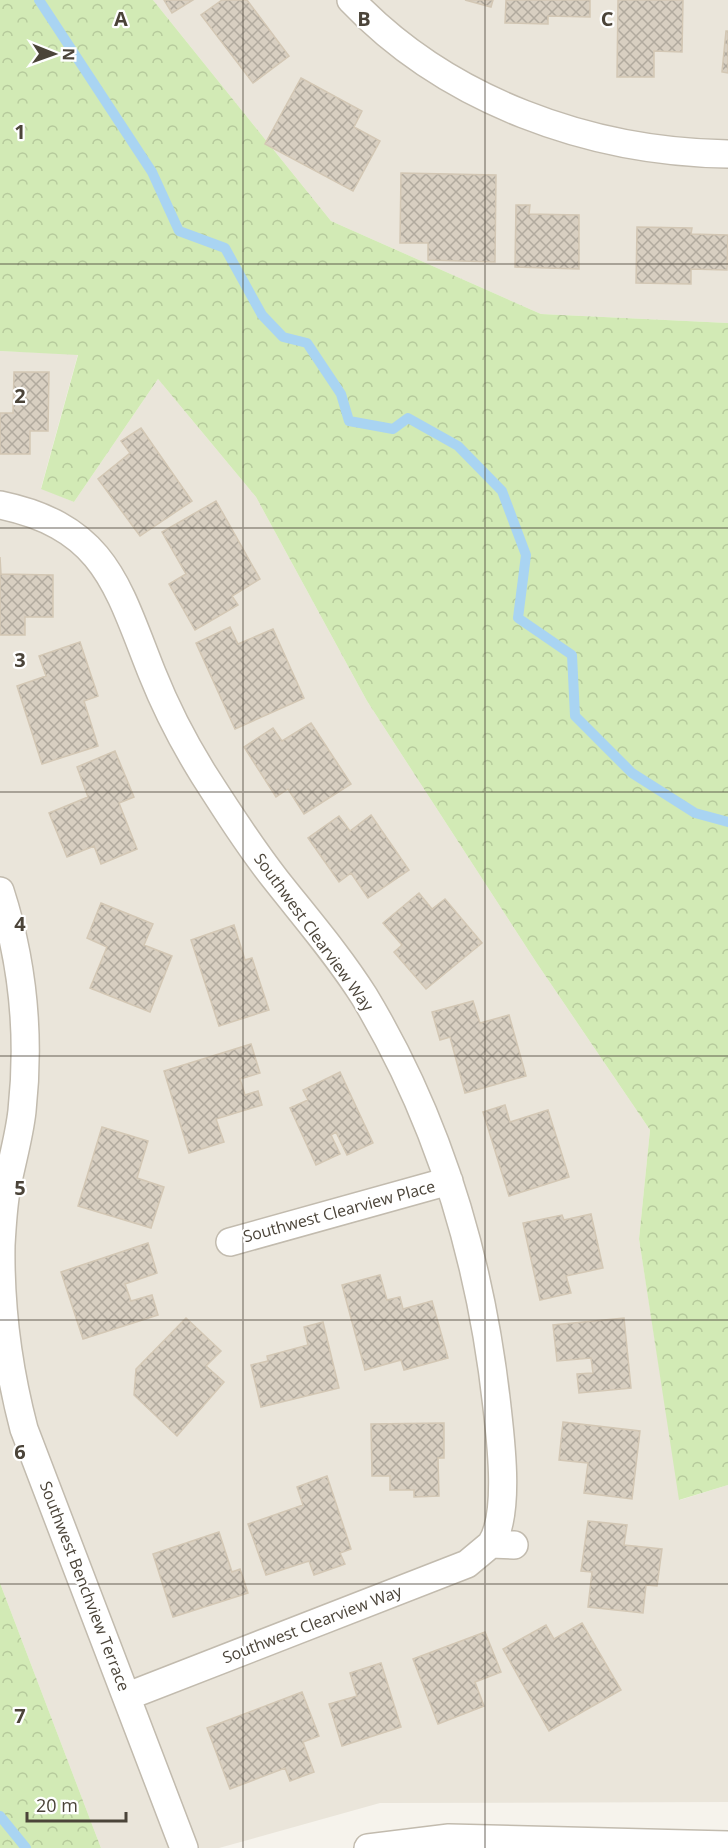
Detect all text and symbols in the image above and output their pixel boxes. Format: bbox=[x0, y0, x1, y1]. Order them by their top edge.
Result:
text: A bbox=[114, 5, 128, 32]
text: B bbox=[357, 5, 371, 32]
text: C bbox=[601, 5, 614, 32]
north arrow bbox=[24, 24, 84, 84]
text: N bbox=[58, 48, 80, 61]
text: 1 bbox=[14, 118, 26, 145]
text: 2 bbox=[14, 382, 26, 409]
text: 3 bbox=[14, 646, 26, 673]
street label: Southwest Clearview Way bbox=[249, 849, 379, 1016]
text: 4 bbox=[14, 910, 26, 937]
text: 5 bbox=[14, 1174, 26, 1201]
street label: Southwest Clearview Place bbox=[241, 1175, 437, 1247]
text: 6 bbox=[14, 1438, 26, 1465]
street label: Southwest Benchview Terrace bbox=[35, 1478, 135, 1694]
street label: Southwest Clearview Way bbox=[219, 1579, 406, 1668]
text: 7 bbox=[14, 1702, 26, 1729]
scale bar bbox=[27, 1785, 126, 1823]
text: 20 m bbox=[36, 1793, 78, 1817]

